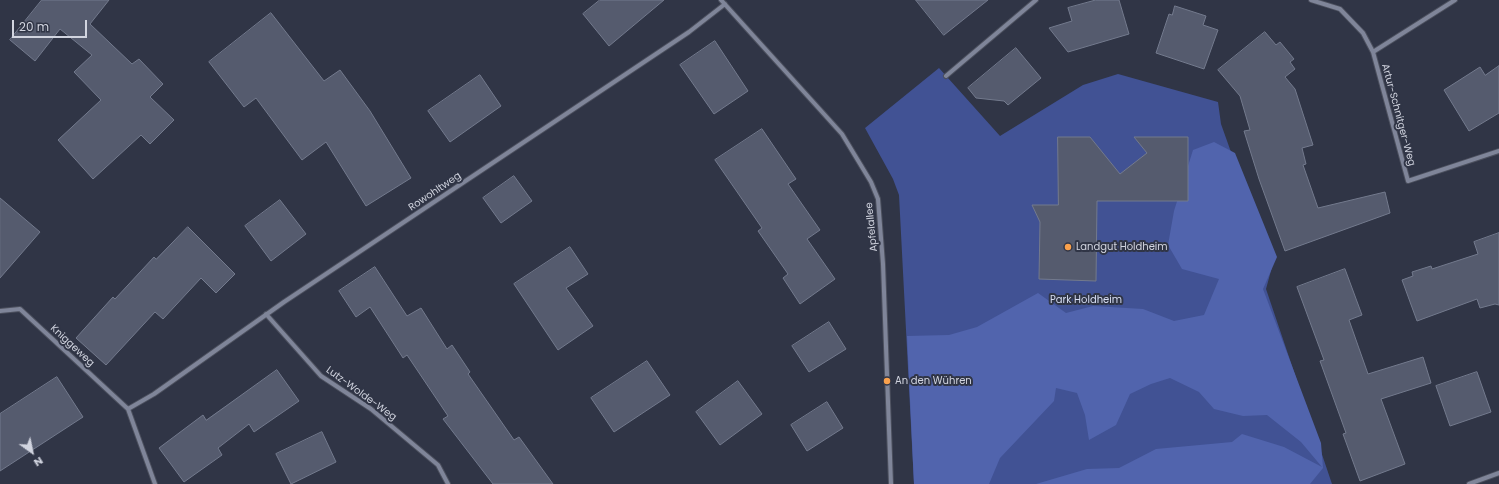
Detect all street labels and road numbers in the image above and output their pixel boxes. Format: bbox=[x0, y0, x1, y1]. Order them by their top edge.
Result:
street label: Artur-Schnitger-Weg bbox=[1379, 62, 1417, 168]
street label: Rowohltweg bbox=[406, 170, 464, 214]
street label: Apfelallee bbox=[863, 202, 881, 252]
street label: Kniggeweg bbox=[48, 323, 96, 369]
street label: Lutz-Wolde-Weg bbox=[323, 364, 399, 424]

